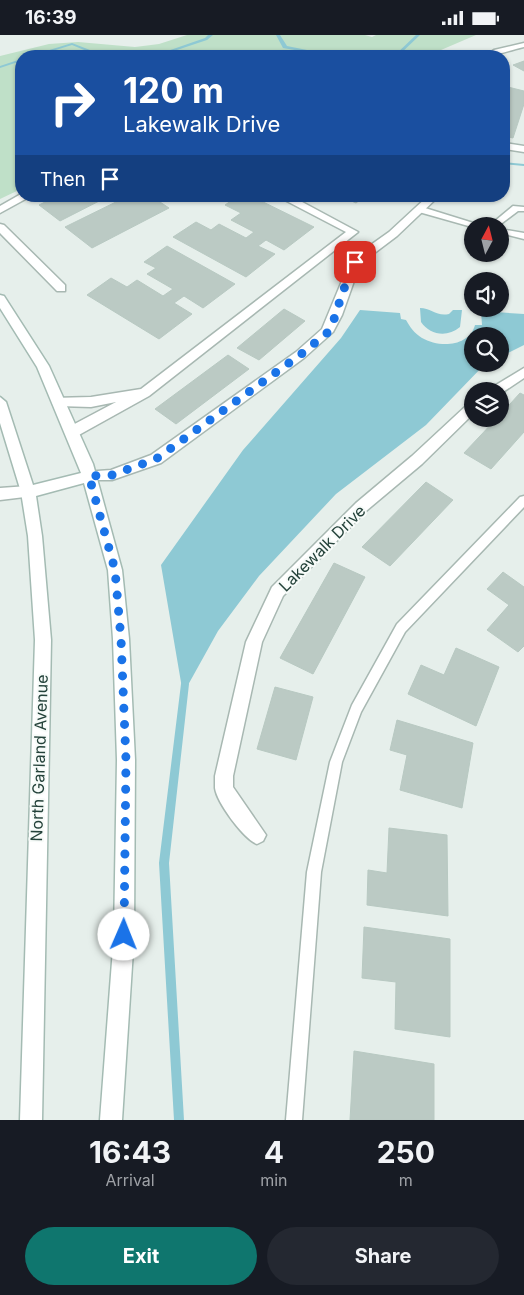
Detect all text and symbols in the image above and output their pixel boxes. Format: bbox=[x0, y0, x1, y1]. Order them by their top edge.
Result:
text: 16:39 bbox=[25, 6, 76, 29]
text: 120 m bbox=[123, 69, 224, 111]
icon: right bbox=[40, 70, 105, 135]
text: Lakewalk Drive bbox=[123, 111, 280, 137]
icon: arrive bbox=[96, 165, 124, 193]
text: Then bbox=[40, 168, 86, 191]
north arrow bbox=[464, 217, 509, 263]
map controls bbox=[464, 217, 509, 427]
pin bbox=[334, 241, 376, 283]
icon: arrive bbox=[341, 248, 369, 276]
button: sound bbox=[464, 272, 509, 317]
button: search bbox=[464, 327, 509, 372]
button: layers bbox=[464, 382, 509, 427]
street label: Lakewalk Drive bbox=[274, 500, 370, 596]
street label: North Garland Avenue bbox=[26, 674, 52, 842]
position arrow bbox=[97, 908, 149, 960]
text: 16:43 bbox=[89, 1134, 171, 1170]
text: 4 bbox=[264, 1134, 284, 1170]
text: 250 bbox=[377, 1134, 435, 1170]
text: Arrival bbox=[105, 1170, 155, 1190]
text: min bbox=[260, 1170, 288, 1190]
text: m bbox=[399, 1170, 413, 1190]
button: Exit bbox=[25, 1227, 257, 1285]
button: Share bbox=[267, 1227, 499, 1285]

